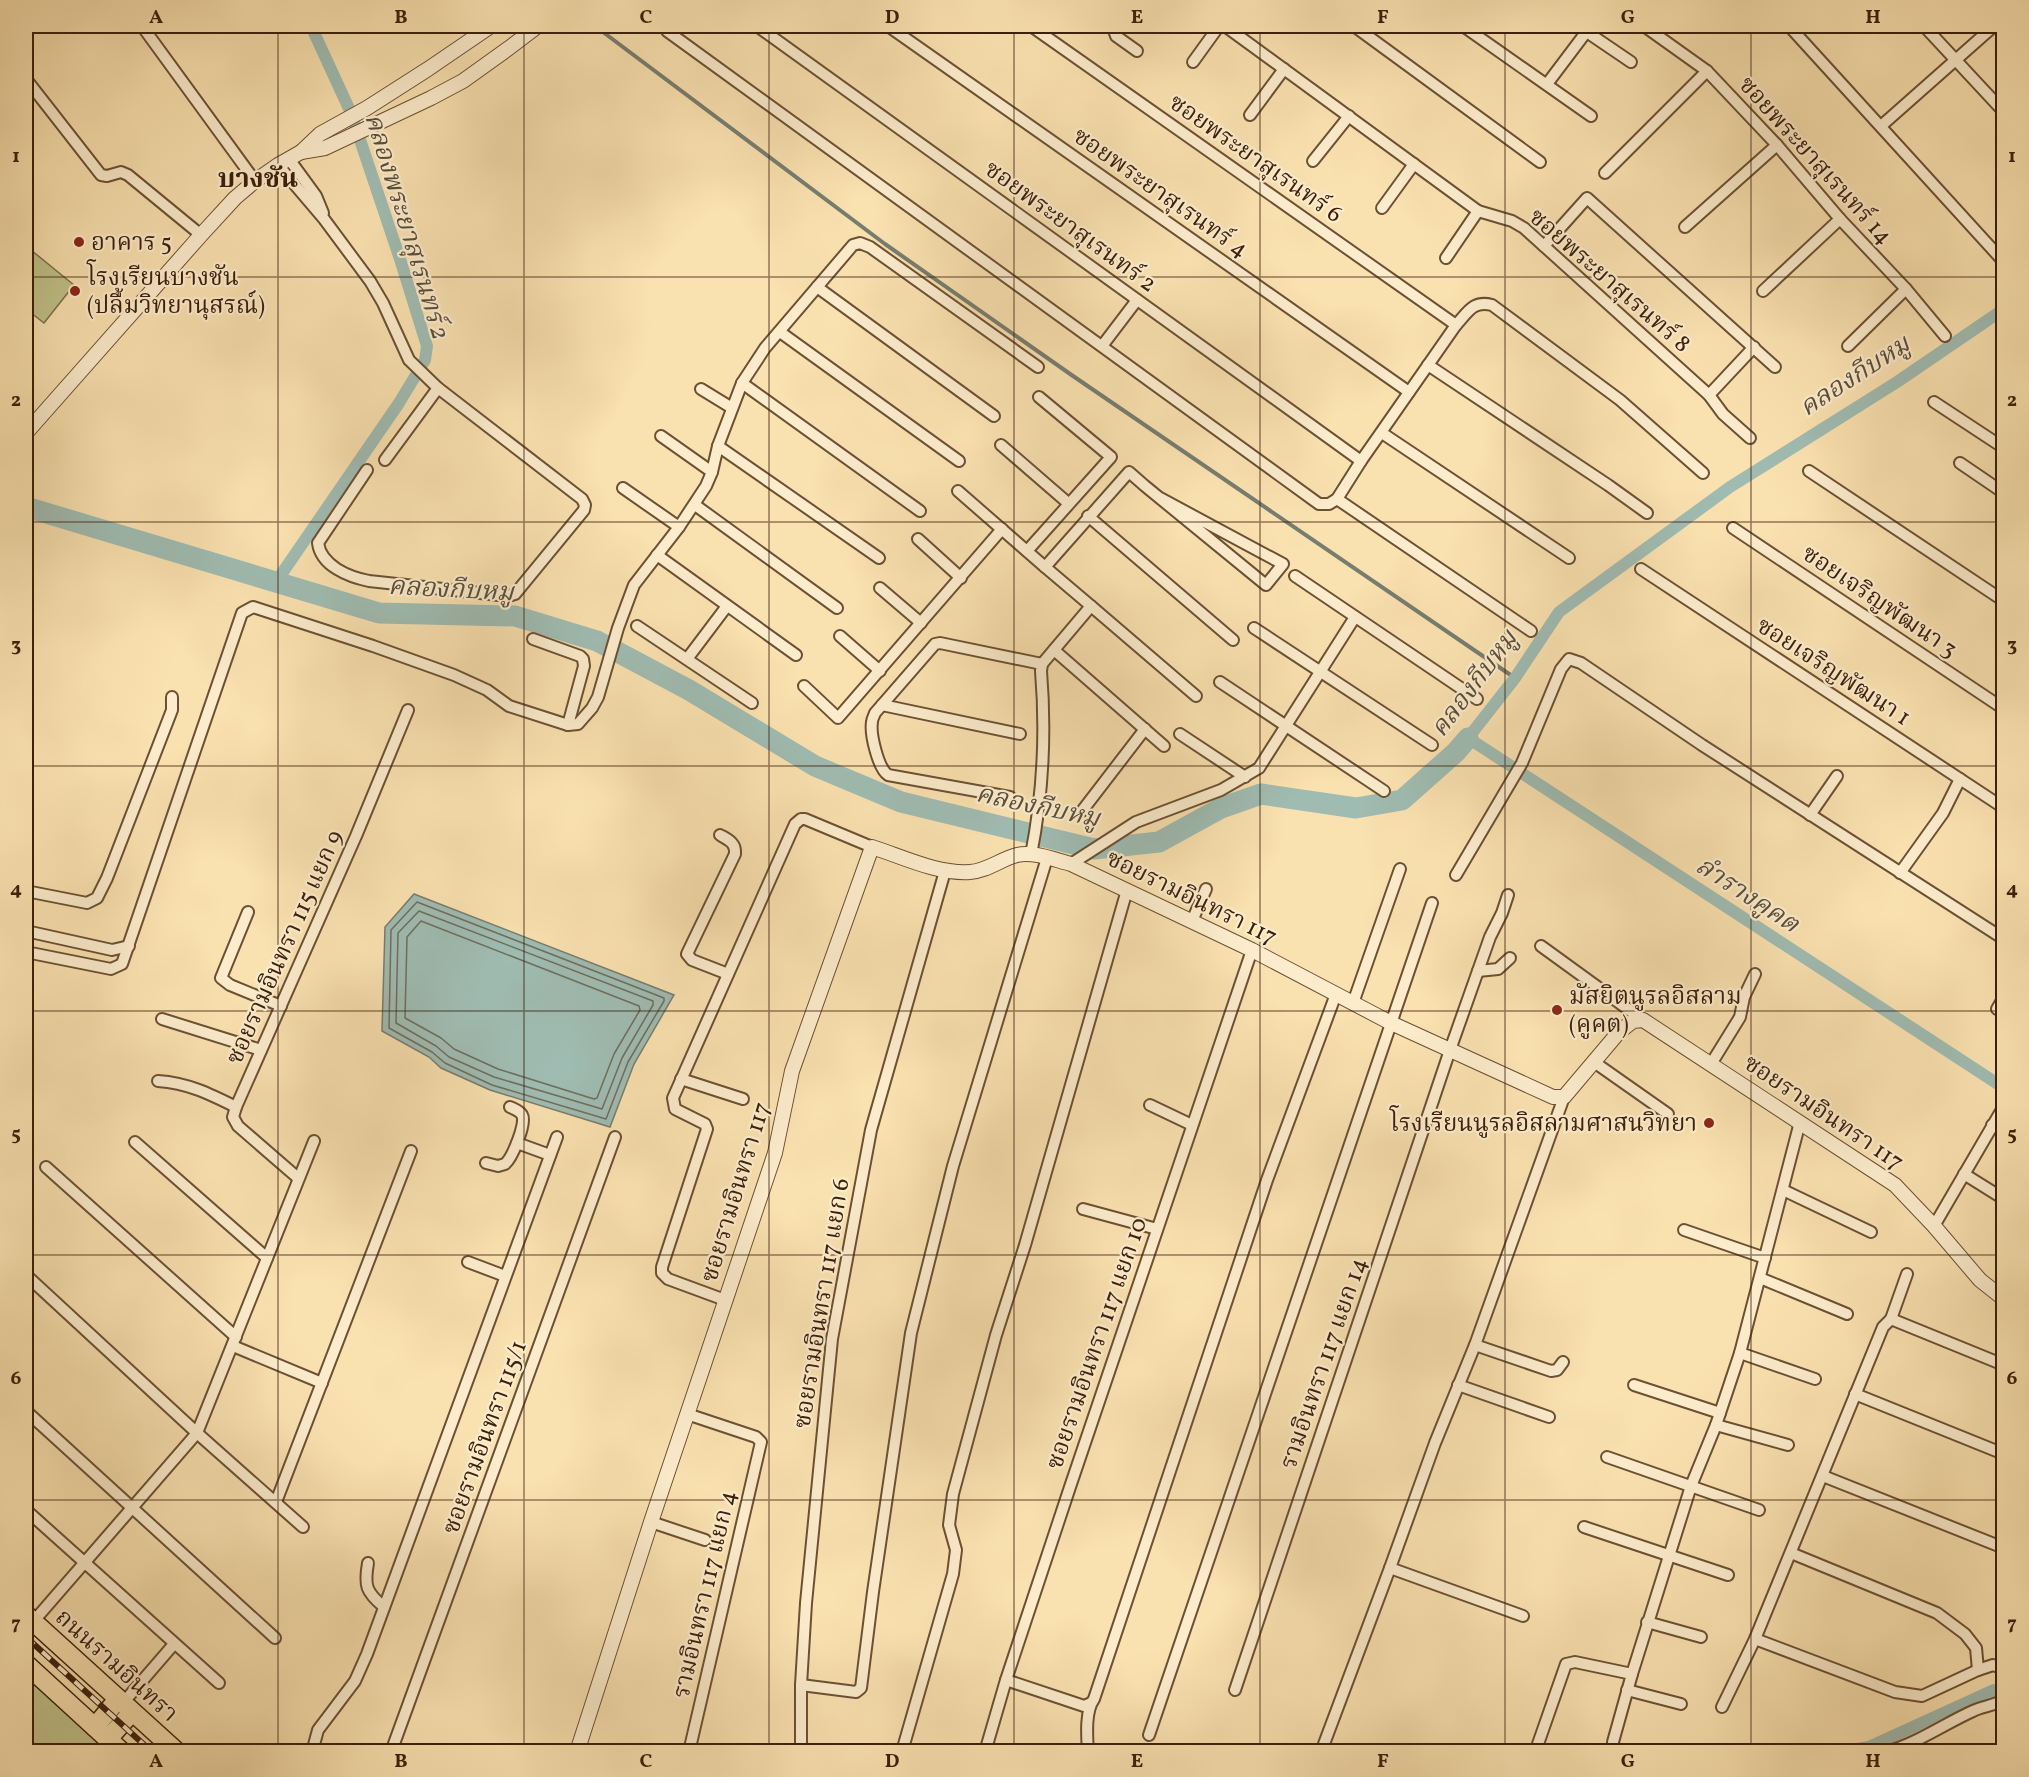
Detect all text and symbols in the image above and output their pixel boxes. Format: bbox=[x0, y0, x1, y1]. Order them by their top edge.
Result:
text: A bbox=[149, 4, 163, 32]
text: B bbox=[394, 4, 408, 32]
text: C bbox=[640, 4, 653, 32]
text: D bbox=[885, 4, 899, 32]
text: E bbox=[1131, 4, 1143, 32]
text: F bbox=[1377, 4, 1389, 32]
text: G bbox=[1621, 4, 1635, 32]
text: H bbox=[1865, 4, 1881, 32]
street label: ซอยพระยาสุเรนทร์ 14 bbox=[1729, 69, 1900, 253]
street label: ซอยพระยาสุเรนทร์ 6 bbox=[1161, 86, 1349, 232]
water label: คลองพระยาสุเรนทร์ 2 bbox=[355, 109, 458, 344]
street label: ซอยพระยาสุเรนทร์ 4 bbox=[1065, 120, 1255, 267]
text: 1 bbox=[12, 143, 20, 171]
text: 1 bbox=[2008, 143, 2016, 171]
street label: ซอยพระยาสุเรนทร์ 2 bbox=[977, 153, 1164, 302]
district label: บางชัน bbox=[218, 161, 298, 199]
street label: ซอยพระยาสุเรนทร์ 8 bbox=[1520, 201, 1698, 362]
place label: อาคาร 5 bbox=[91, 227, 172, 261]
marker: อาคาร 5 bbox=[72, 235, 86, 249]
place label: โรงเรียนบางชัน (ปลื้มวิทยานุสรณ์) bbox=[86, 259, 265, 324]
marker: โรงเรียนบางชัน (ปลื้มวิทยานุสรณ์) bbox=[68, 284, 82, 298]
water label: คลองกีบหมู bbox=[1793, 327, 1918, 426]
text: 2 bbox=[11, 387, 21, 415]
text: 2 bbox=[2007, 387, 2017, 415]
street label: ซอยเจริญพัฒนา 3 bbox=[1794, 538, 1963, 667]
water label: คลองกีบหมู bbox=[387, 569, 516, 611]
street label: ซอยเจริญพัฒนา 1 bbox=[1749, 610, 1917, 735]
water label: คลองกีบหมู bbox=[1422, 622, 1527, 745]
text: 3 bbox=[11, 632, 21, 660]
text: 3 bbox=[2007, 632, 2017, 660]
water label: คลองกีบหมู bbox=[972, 776, 1104, 838]
street label: ซอยรามอินทรา 115 แยก 9 bbox=[219, 825, 353, 1070]
street label: ซอยรามอินทรา 117 bbox=[1100, 843, 1282, 955]
water label: ลำรางคูคต bbox=[1688, 849, 1806, 943]
text: 4 bbox=[10, 876, 22, 904]
text: 4 bbox=[2006, 876, 2018, 904]
place label: มัสยิตนูรลอิสลาม (คูคต) bbox=[1569, 981, 1742, 1043]
marker: มัสยิตนูรลอิสลาม (คูคต) bbox=[1550, 1003, 1564, 1017]
street label: ซอยรามอินทรา 117 bbox=[1736, 1047, 1910, 1180]
street label: ซอยรามอินทรา 117 bbox=[693, 1098, 780, 1287]
place label: โรงเรียนนูรลอิสลามศาสนวิทยา bbox=[1389, 1105, 1697, 1142]
marker: โรงเรียนนูรลอิสลามศาสนวิทยา bbox=[1702, 1116, 1716, 1130]
text: 5 bbox=[11, 1121, 21, 1149]
text: 5 bbox=[2007, 1121, 2017, 1149]
street label: ซอยรามอินทรา 117 แยก 6 bbox=[786, 1176, 860, 1431]
street label: ซอยรามอินทรา 117 แยก 10 bbox=[1039, 1213, 1157, 1474]
street label: รามอินทรา 117 แยก 14 bbox=[1273, 1253, 1377, 1474]
street label: ซอยรามอินทรา 115/1 bbox=[435, 1336, 537, 1539]
text: 6 bbox=[11, 1365, 22, 1393]
text: 6 bbox=[2007, 1365, 2018, 1393]
street label: รามอินทรา 117 แยก 4 bbox=[666, 1487, 746, 1702]
street label: ถนนรามอินทรา bbox=[47, 1602, 185, 1731]
text: 7 bbox=[11, 1610, 21, 1638]
text: 7 bbox=[2007, 1610, 2017, 1638]
text: A bbox=[149, 1748, 163, 1776]
text: B bbox=[394, 1748, 408, 1776]
text: C bbox=[640, 1748, 653, 1776]
text: D bbox=[885, 1748, 899, 1776]
text: E bbox=[1131, 1748, 1143, 1776]
text: F bbox=[1377, 1748, 1389, 1776]
text: G bbox=[1621, 1748, 1635, 1776]
text: H bbox=[1865, 1748, 1881, 1776]

